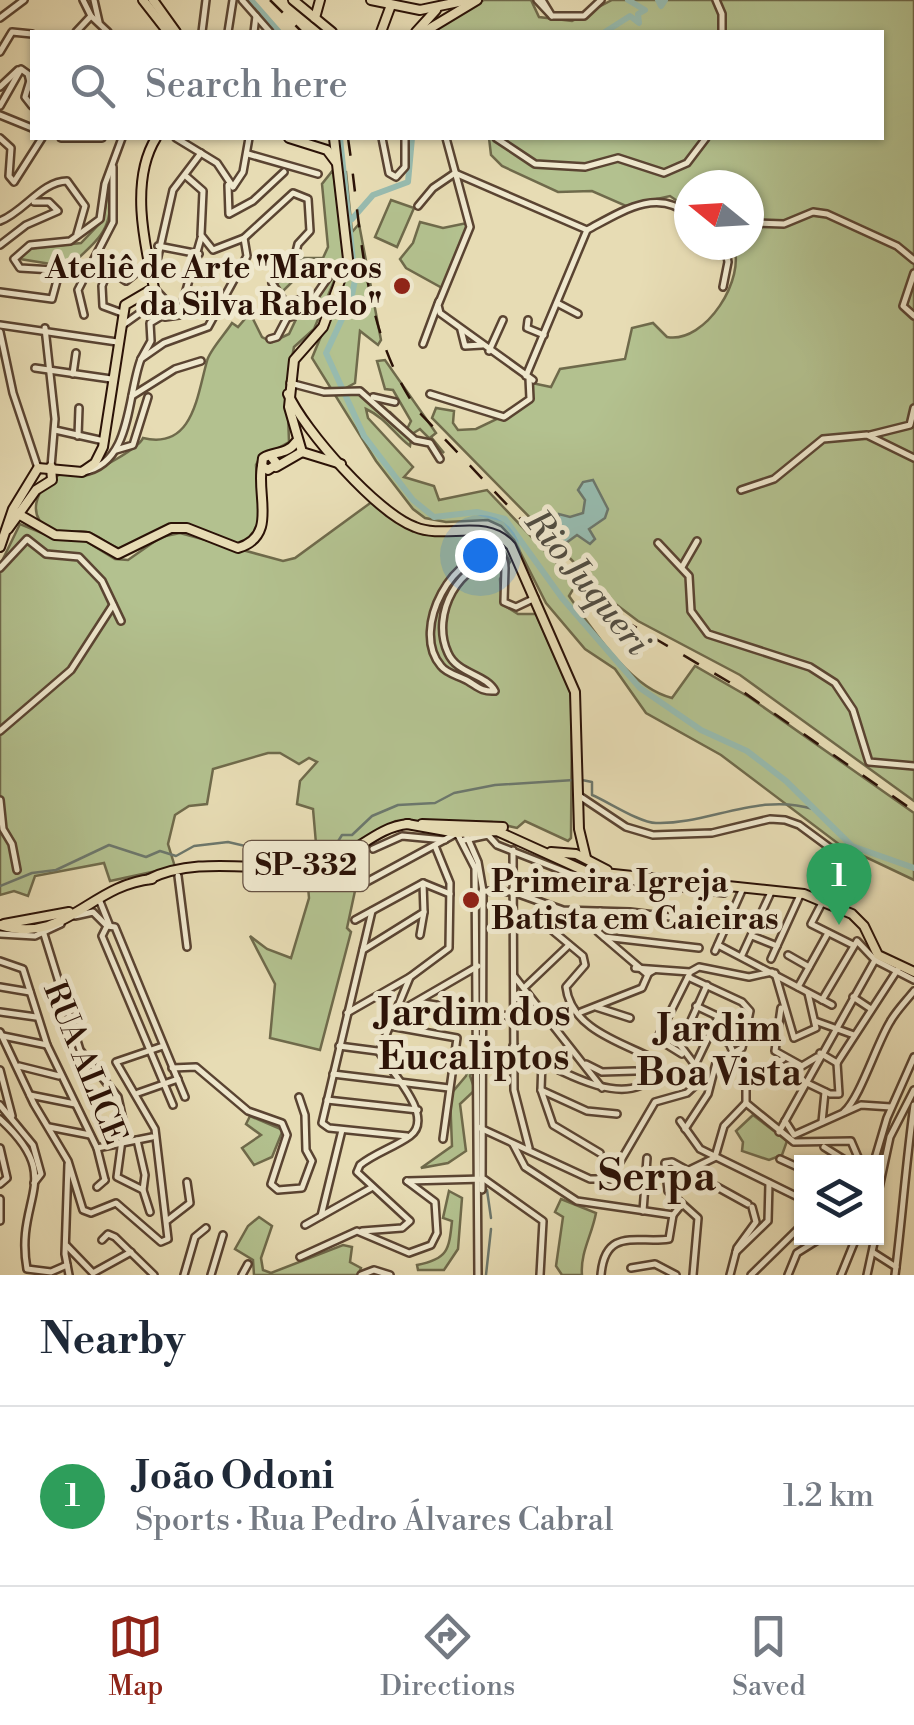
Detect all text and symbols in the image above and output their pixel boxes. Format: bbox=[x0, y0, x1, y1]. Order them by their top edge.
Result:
search box bbox=[30, 30, 884, 140]
icon: search bbox=[65, 58, 120, 113]
text: Search here bbox=[145, 62, 348, 109]
north arrow bbox=[674, 170, 764, 260]
place label: Ateliê de Arte "Marcos da Silva Rabelo" bbox=[44, 248, 382, 325]
marker: Ateliê de Arte "Marcos da Silva Rabelo" bbox=[391, 275, 413, 297]
water label: Rio Juqueri bbox=[515, 501, 659, 665]
your location bbox=[455, 530, 506, 581]
road number: SP-332 bbox=[244, 841, 368, 891]
pin: 1 bbox=[806, 842, 872, 925]
place label: Primeira Igreja Batista em Caieiras bbox=[491, 862, 779, 939]
marker: Primeira Igreja Batista em Caieiras bbox=[460, 889, 482, 911]
street label: RUA ALICE bbox=[34, 976, 136, 1150]
district label: Jardim dos Eucaliptos bbox=[372, 990, 571, 1081]
district label: Jardim Boa Vista bbox=[636, 1006, 802, 1097]
district label: Serpa bbox=[598, 1151, 716, 1204]
map controls bbox=[794, 1155, 884, 1245]
button: layers bbox=[794, 1155, 884, 1245]
text: Nearby bbox=[40, 1314, 185, 1367]
text: João Odoni bbox=[135, 1453, 334, 1500]
text: 1 bbox=[65, 1476, 80, 1516]
text: 1.2 km bbox=[783, 1476, 874, 1516]
text: Sports · Rua Pedro Álvares Cabral bbox=[135, 1500, 614, 1540]
tab: Map bbox=[108, 1609, 163, 1704]
tab: Directions bbox=[380, 1609, 515, 1704]
tab: Saved bbox=[732, 1609, 806, 1704]

